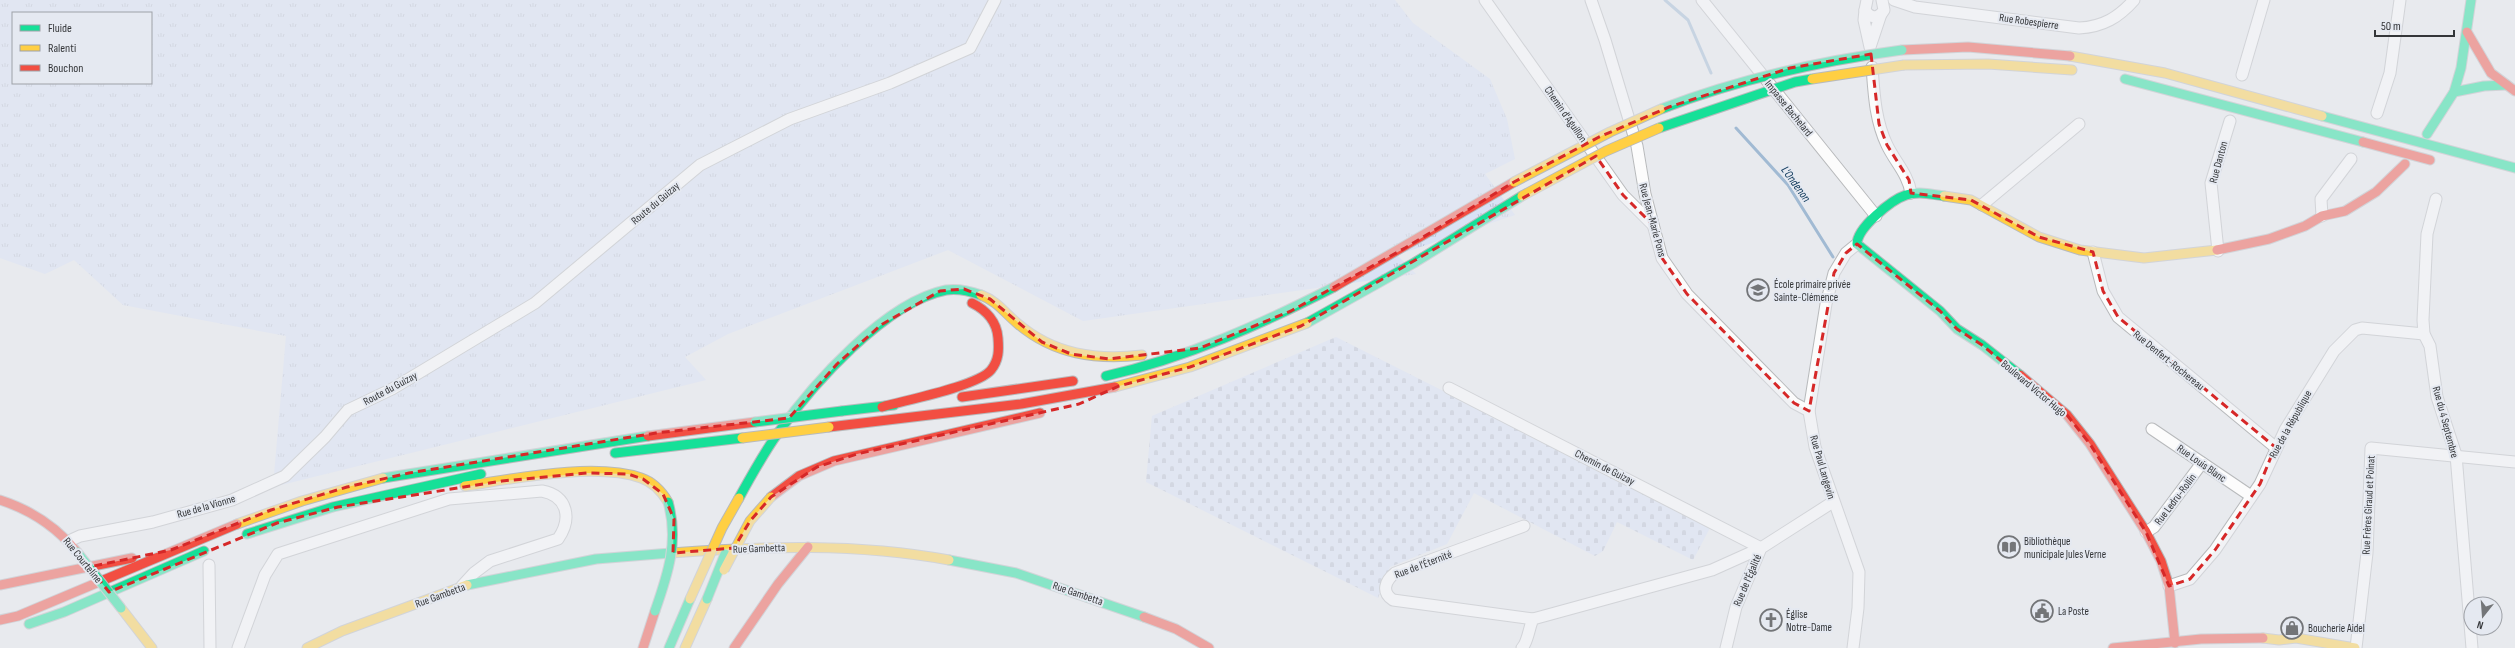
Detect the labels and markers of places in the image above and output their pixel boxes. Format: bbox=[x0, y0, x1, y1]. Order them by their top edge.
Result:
school or university icon: École primaire privée Sainte-Clémence bbox=[1745, 277, 1771, 303]
place label: École primaire privée Sainte-Clémence bbox=[1774, 278, 1851, 304]
library icon: Bibliothèque municipale Jules Verne bbox=[1996, 534, 2022, 560]
place label: Bibliothèque municipale Jules Verne bbox=[2024, 535, 2106, 561]
public building icon: La Poste bbox=[2029, 598, 2055, 624]
place label: La Poste bbox=[2058, 605, 2089, 618]
church icon: Église Notre-Dame bbox=[1758, 607, 1784, 633]
place label: Église Notre-Dame bbox=[1786, 608, 1832, 634]
shop icon: Boucherie Aidel bbox=[2279, 615, 2305, 641]
place label: Boucherie Aidel bbox=[2308, 622, 2365, 635]

